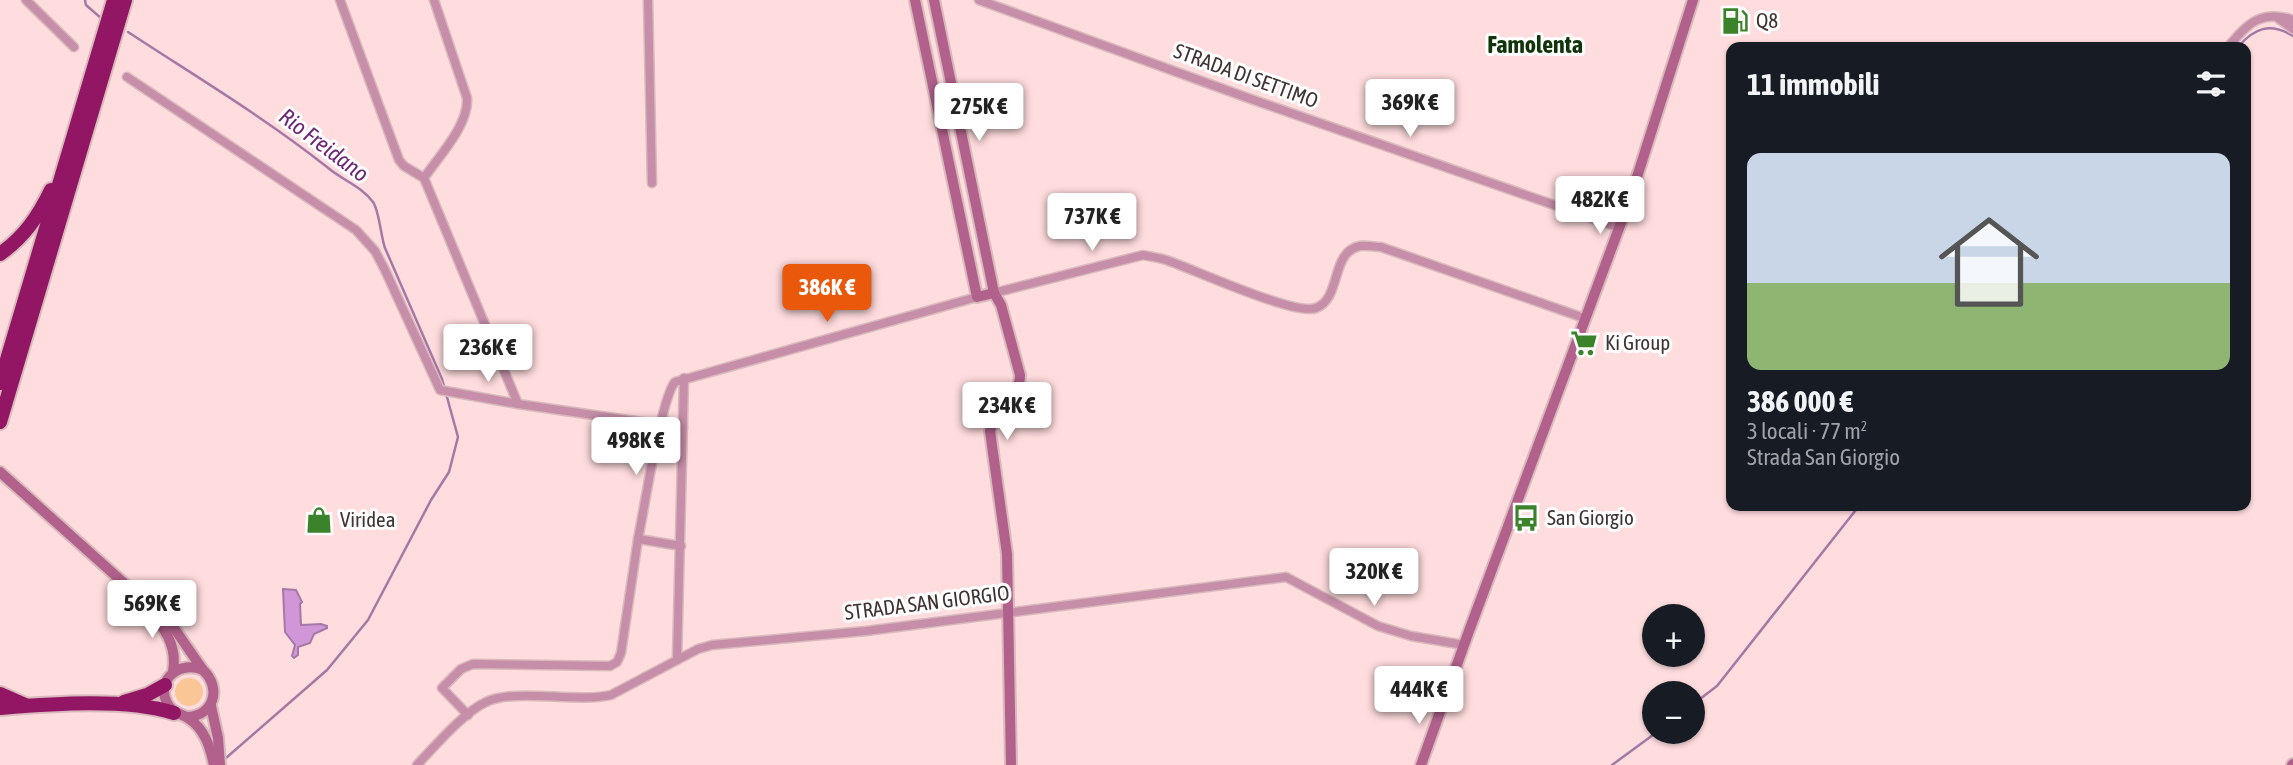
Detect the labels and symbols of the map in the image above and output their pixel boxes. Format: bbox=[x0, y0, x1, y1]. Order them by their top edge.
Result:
fuel station icon: Q8 bbox=[1720, 6, 1750, 36]
place label: Q8 bbox=[1756, 8, 1778, 32]
district label: Famolenta bbox=[1487, 31, 1583, 58]
street label: STRADA DI SETTIMO bbox=[1171, 38, 1322, 112]
pin: 369K € bbox=[1353, 80, 1467, 139]
pin: 275K € bbox=[922, 83, 1036, 143]
water label: Rio Freidano bbox=[274, 103, 374, 187]
pin: 482K € bbox=[1543, 176, 1657, 236]
pin: 737K € bbox=[1035, 194, 1149, 253]
pin: 386K € bbox=[770, 264, 884, 324]
pin: 236K € bbox=[431, 324, 545, 384]
supermarket icon: Ki Group bbox=[1569, 328, 1599, 358]
place label: Ki Group bbox=[1605, 330, 1670, 354]
pin: 234K € bbox=[950, 382, 1064, 442]
pin: 498K € bbox=[579, 418, 693, 477]
bus stop icon: San Giorgio bbox=[1511, 503, 1541, 533]
shop icon: Viridea bbox=[304, 505, 334, 535]
place label: San Giorgio bbox=[1547, 505, 1634, 529]
place label: Viridea bbox=[340, 507, 395, 531]
pin: 320K € bbox=[1317, 548, 1431, 608]
pin: 569K € bbox=[95, 580, 209, 640]
street label: STRADA SAN GIORGIO bbox=[843, 580, 1011, 624]
pin: 444K € bbox=[1362, 666, 1476, 726]

